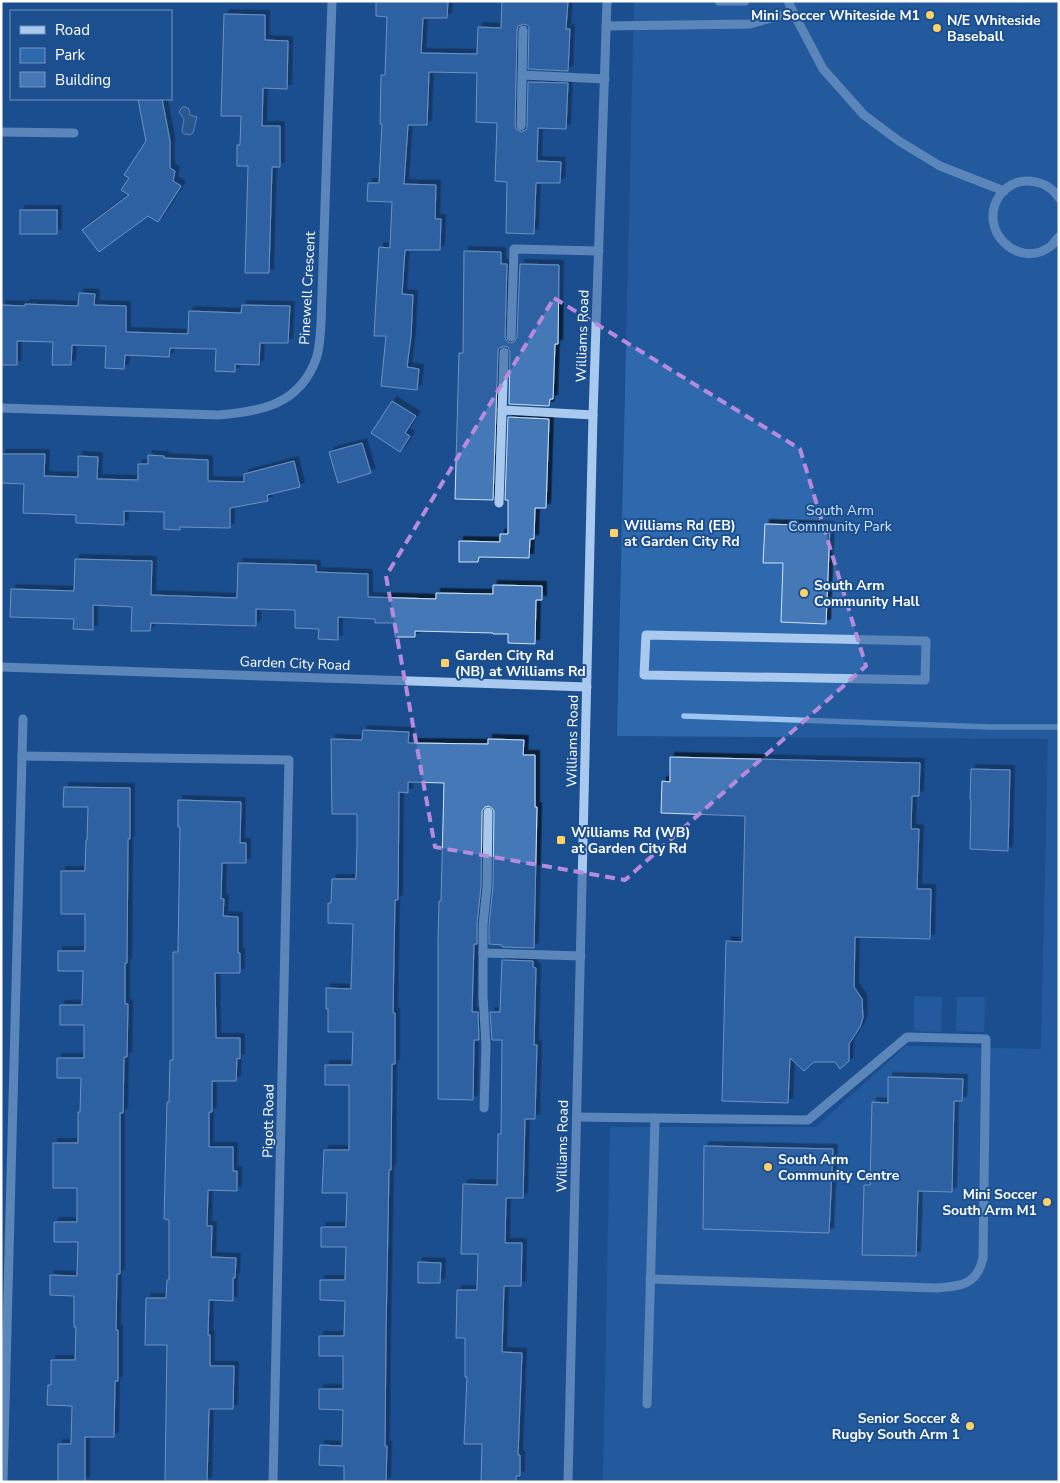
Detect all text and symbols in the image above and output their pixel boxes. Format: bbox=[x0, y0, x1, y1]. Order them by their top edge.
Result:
place label: Mini Soccer Whiteside M1 bbox=[751, 6, 920, 25]
marker: Mini Soccer Whiteside M1 bbox=[924, 9, 936, 21]
legend bbox=[10, 10, 172, 100]
place label: N/E Whiteside Baseball bbox=[947, 11, 1041, 46]
text: Road bbox=[55, 20, 90, 40]
marker: N/E Whiteside Baseball bbox=[931, 22, 943, 34]
text: Park bbox=[55, 45, 85, 65]
text: Building bbox=[55, 70, 111, 90]
street label: Pinewell Crescent bbox=[295, 231, 320, 345]
street label: Williams Road bbox=[571, 289, 594, 383]
park label: South Arm Community Park bbox=[788, 501, 893, 536]
place label: Williams Rd (EB) at Garden City Rd bbox=[624, 516, 740, 551]
marker: Williams Rd (EB) at Garden City Rd bbox=[608, 527, 620, 539]
place label: South Arm Community Hall bbox=[814, 576, 920, 611]
marker: South Arm Community Hall bbox=[798, 587, 810, 599]
place label: Garden City Rd (NB) at Williams Rd bbox=[455, 646, 586, 681]
street label: Garden City Road bbox=[239, 652, 351, 675]
marker: Garden City Rd (NB) at Williams Rd bbox=[439, 657, 451, 669]
street label: Williams Road bbox=[562, 695, 583, 787]
place label: Williams Rd (WB) at Garden City Rd bbox=[571, 823, 690, 858]
marker: Williams Rd (WB) at Garden City Rd bbox=[555, 834, 567, 846]
street label: Pigott Road bbox=[258, 1084, 279, 1158]
street label: Williams Road bbox=[552, 1100, 573, 1192]
place label: South Arm Community Centre bbox=[778, 1150, 900, 1185]
marker: South Arm Community Centre bbox=[762, 1161, 774, 1173]
place label: Mini Soccer South Arm M1 bbox=[942, 1185, 1038, 1220]
marker: Mini Soccer South Arm M1 bbox=[1041, 1196, 1053, 1208]
place label: Senior Soccer & Rugby South Arm 1 bbox=[832, 1409, 961, 1444]
marker: Senior Soccer & Rugby South Arm 1 bbox=[964, 1420, 976, 1432]

